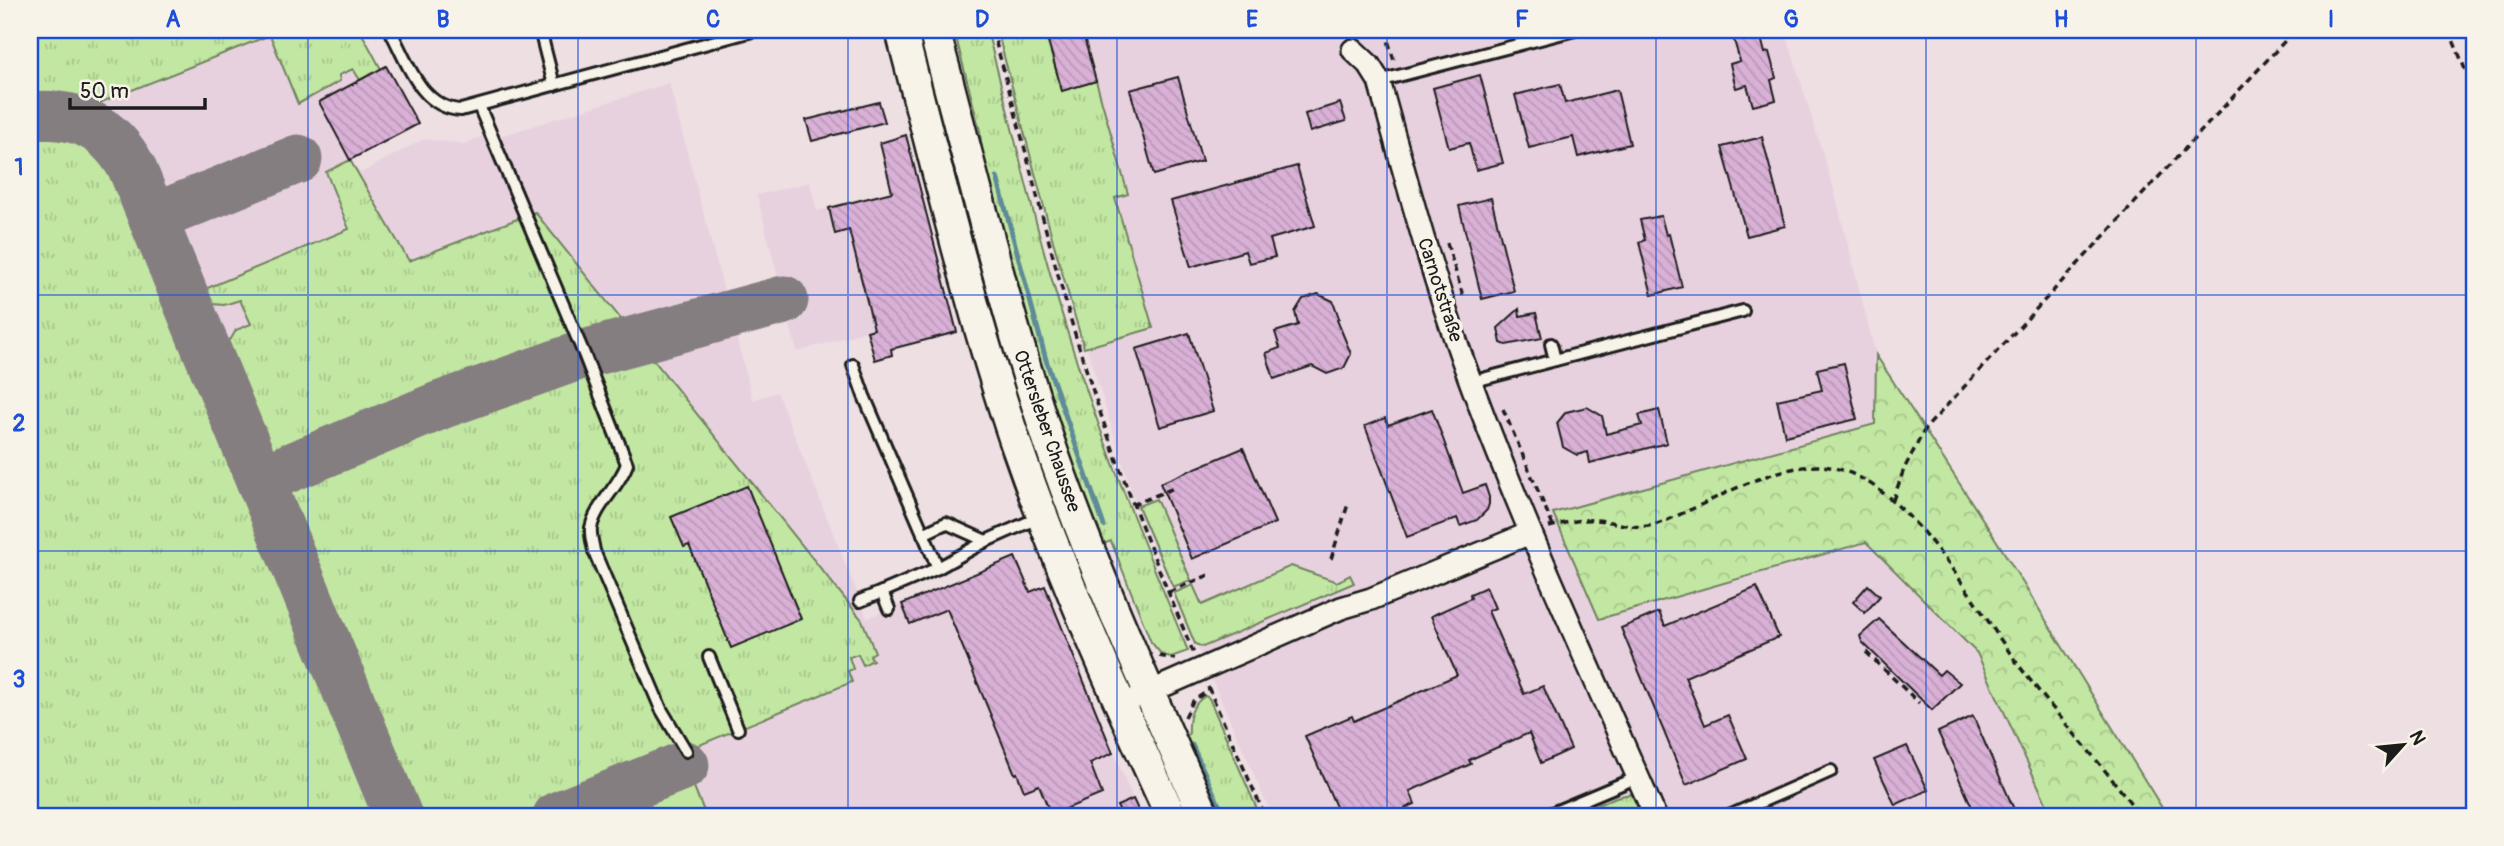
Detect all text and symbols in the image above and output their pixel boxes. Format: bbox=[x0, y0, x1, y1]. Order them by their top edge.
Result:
text: A bbox=[166, 5, 181, 34]
text: B bbox=[436, 5, 450, 34]
text: C bbox=[706, 5, 720, 34]
text: D bbox=[975, 5, 989, 34]
text: E bbox=[1246, 5, 1258, 34]
text: F bbox=[1515, 5, 1529, 34]
text: G bbox=[1783, 5, 1799, 34]
text: H bbox=[2054, 5, 2068, 34]
text: I bbox=[2328, 5, 2334, 34]
scale bar bbox=[70, 66, 205, 110]
text: 50 m bbox=[80, 78, 129, 105]
text: 1 bbox=[15, 153, 24, 182]
street label: Carnotstraße bbox=[1412, 235, 1468, 346]
street label: Ottersleber Chaussee bbox=[1008, 347, 1086, 516]
text: 2 bbox=[13, 409, 26, 438]
text: 3 bbox=[13, 665, 25, 694]
north arrow bbox=[2368, 710, 2438, 780]
text: N bbox=[2404, 727, 2431, 749]

